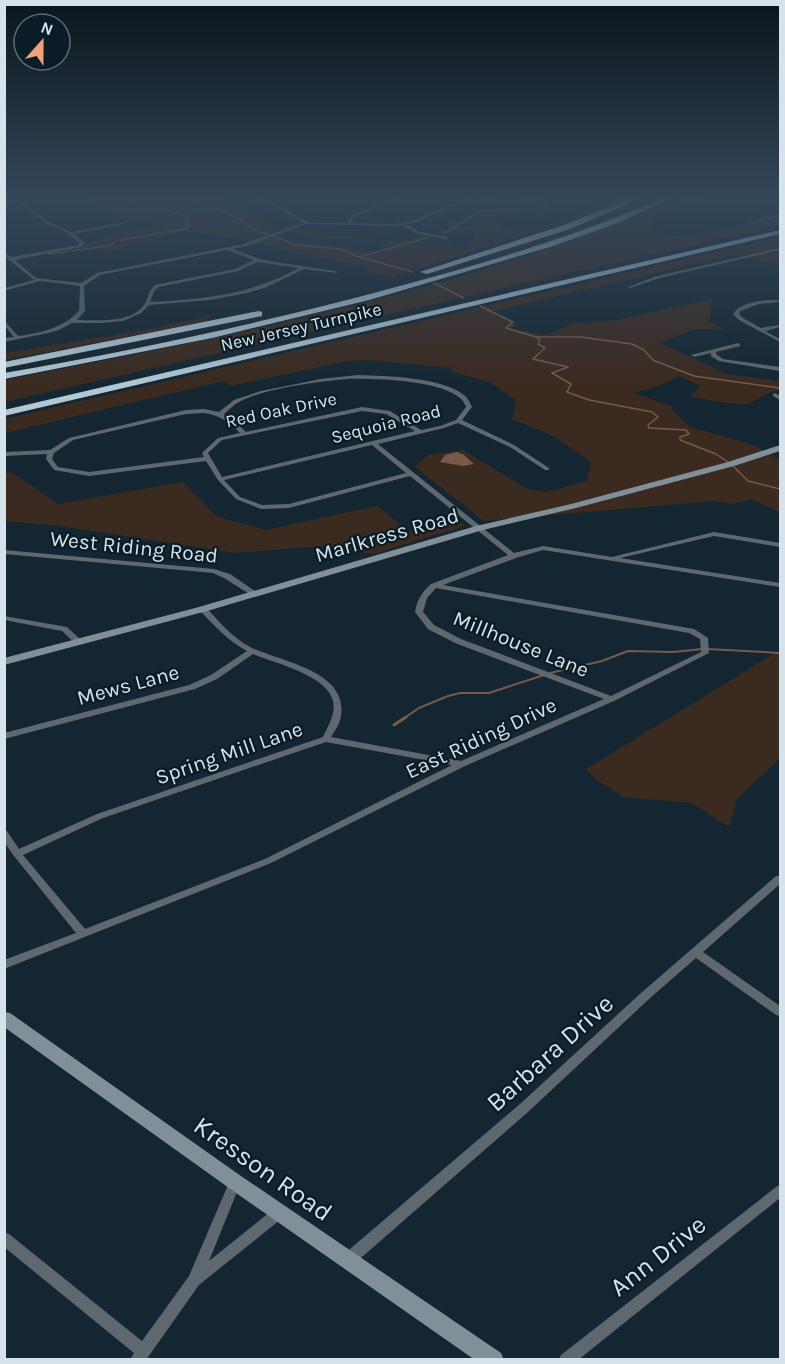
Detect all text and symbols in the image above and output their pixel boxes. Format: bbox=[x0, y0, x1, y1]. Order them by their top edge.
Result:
north arrow bbox=[12, 12, 72, 72]
text: N bbox=[38, 18, 56, 39]
street label: New Jersey Turnpike bbox=[218, 298, 384, 356]
street label: Red Oak Drive bbox=[223, 387, 339, 433]
street label: Sequoia Road bbox=[329, 400, 443, 448]
street label: Marlkress Road bbox=[312, 503, 462, 567]
street label: West Riding Road bbox=[49, 526, 219, 568]
street label: Millhouse Lane bbox=[450, 606, 592, 682]
street label: Mews Lane bbox=[74, 660, 182, 710]
street label: East Riding Drive bbox=[402, 693, 560, 783]
street label: Spring Mill Lane bbox=[152, 717, 306, 789]
street label: Barbara Drive bbox=[480, 988, 620, 1118]
street label: Kresson Road bbox=[188, 1110, 338, 1228]
street label: Ann Drive bbox=[604, 1209, 712, 1303]

